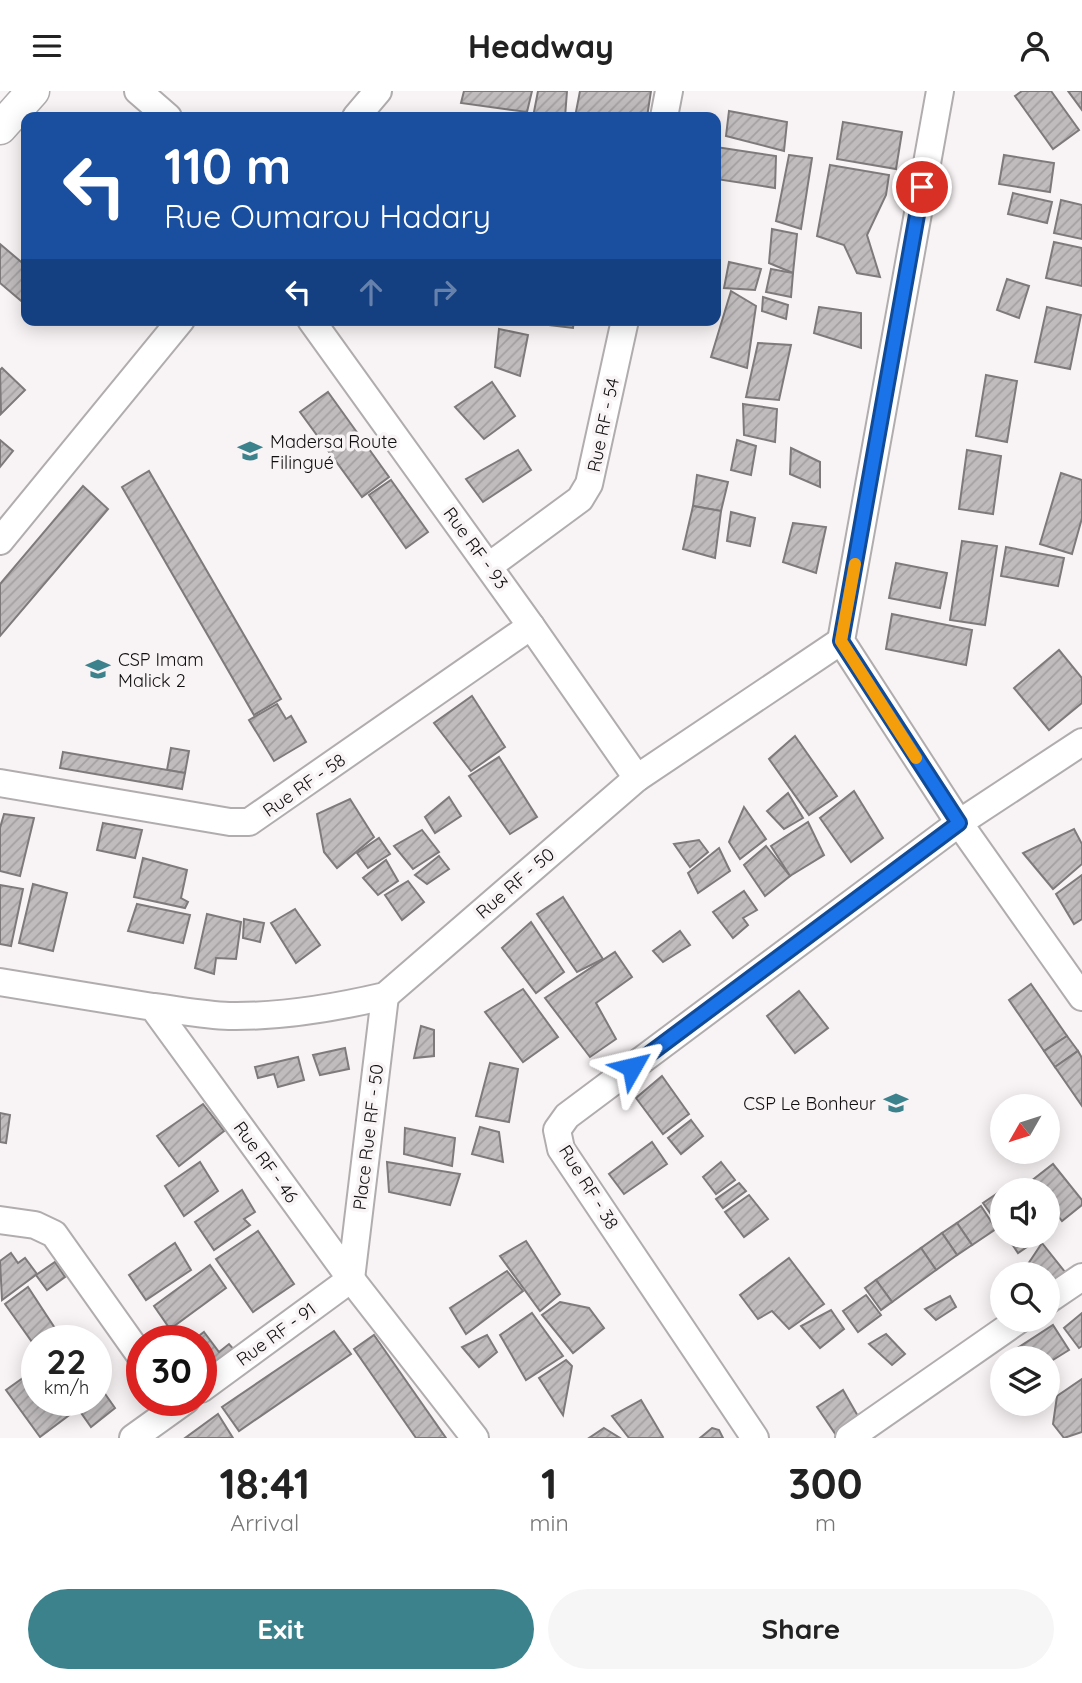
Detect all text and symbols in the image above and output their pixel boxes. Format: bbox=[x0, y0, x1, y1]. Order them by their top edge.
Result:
text: Headway bbox=[468, 26, 614, 66]
icon: menu bbox=[28, 27, 66, 65]
icon: person bbox=[1016, 27, 1054, 65]
text: 110 m bbox=[164, 135, 291, 196]
icon: left bbox=[49, 140, 140, 231]
pin bbox=[892, 157, 952, 217]
icon: arrive bbox=[903, 168, 941, 206]
text: Rue Oumarou Hadary bbox=[164, 196, 491, 236]
icon: left bbox=[279, 273, 317, 311]
icon: ahead bbox=[352, 273, 390, 311]
icon: right bbox=[425, 273, 463, 311]
street label: Rue RF - 54 bbox=[582, 376, 624, 474]
place label: Madersa Route Filingué bbox=[270, 430, 397, 474]
school or university icon: Madersa Route Filingué bbox=[236, 437, 264, 465]
street label: Rue RF - 93 bbox=[439, 502, 513, 594]
place label: CSP Imam Malick 2 bbox=[118, 648, 204, 692]
school or university icon: CSP Imam Malick 2 bbox=[84, 655, 112, 683]
street label: Rue RF - 58 bbox=[258, 748, 350, 822]
street label: Rue RF - 50 bbox=[471, 843, 559, 923]
position arrow bbox=[595, 1030, 669, 1104]
street label: Place Rue RF - 50 bbox=[348, 1063, 388, 1211]
school or university icon: CSP Le Bonheur bbox=[882, 1089, 910, 1117]
place label: CSP Le Bonheur bbox=[743, 1092, 876, 1115]
north arrow bbox=[990, 1094, 1060, 1164]
map controls bbox=[990, 1094, 1060, 1416]
street label: Rue RF - 46 bbox=[229, 1117, 304, 1208]
street label: Rue RF - 38 bbox=[554, 1140, 624, 1234]
button: sound bbox=[990, 1178, 1060, 1248]
button: search bbox=[990, 1262, 1060, 1332]
street label: Rue RF - 91 bbox=[232, 1297, 320, 1371]
speed limit sign: 30 bbox=[126, 1325, 217, 1416]
text: 22 bbox=[47, 1339, 86, 1383]
button: layers bbox=[990, 1346, 1060, 1416]
text: km/h bbox=[44, 1376, 89, 1399]
text: 18:41 bbox=[220, 1457, 310, 1510]
text: 1 bbox=[541, 1457, 557, 1510]
text: 300 bbox=[788, 1457, 862, 1510]
text: Arrival bbox=[230, 1508, 299, 1537]
text: min bbox=[530, 1508, 569, 1537]
text: m bbox=[815, 1508, 836, 1537]
button: Exit bbox=[28, 1589, 534, 1669]
button: Share bbox=[548, 1589, 1054, 1669]

